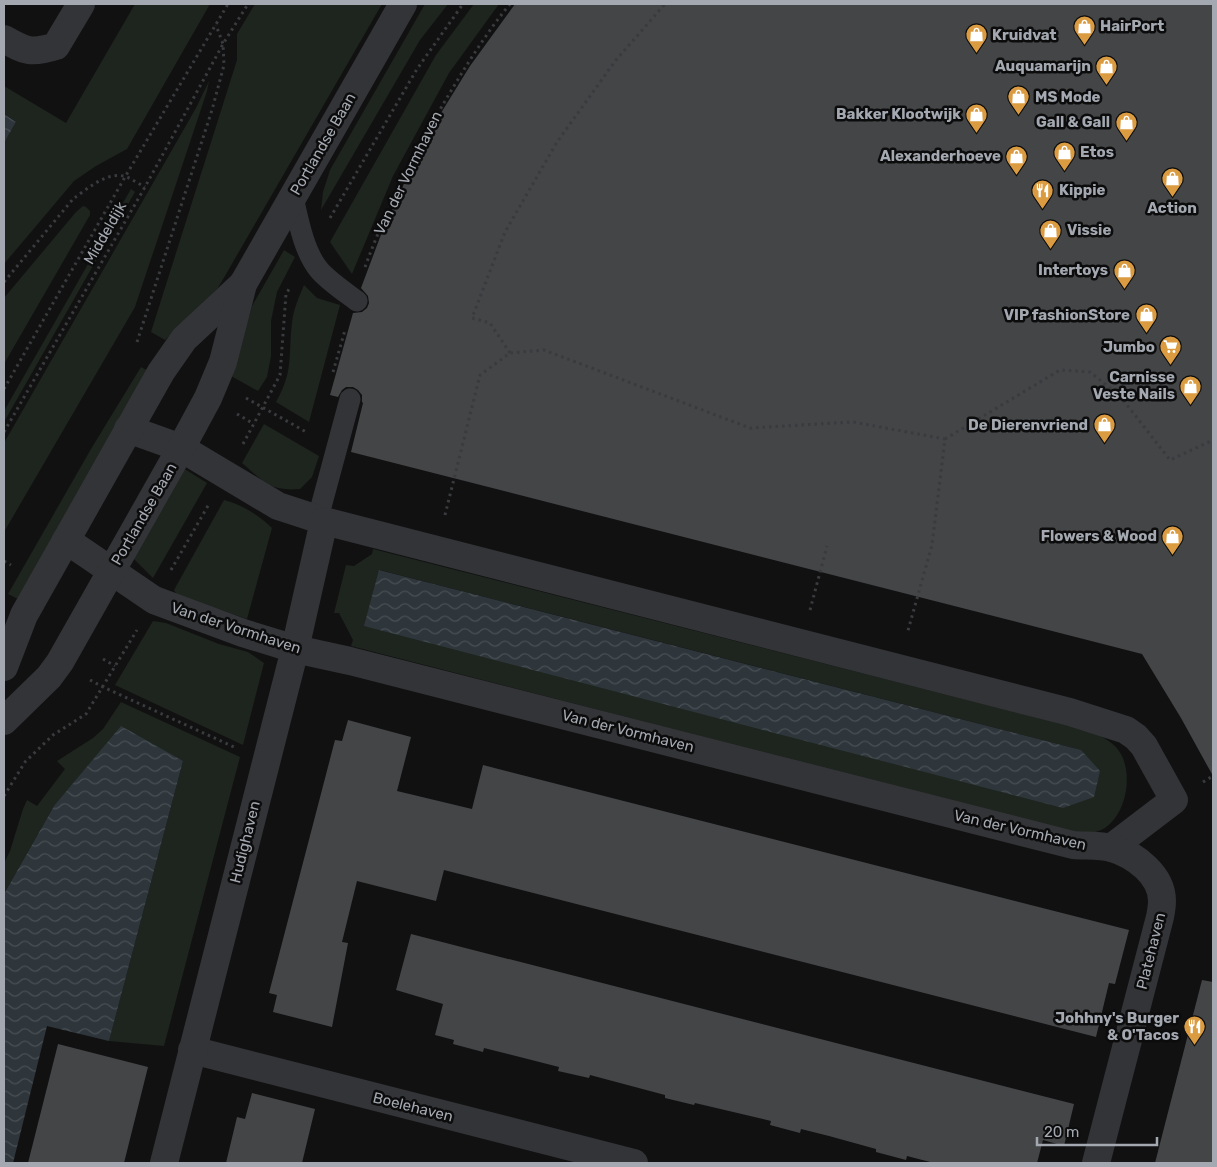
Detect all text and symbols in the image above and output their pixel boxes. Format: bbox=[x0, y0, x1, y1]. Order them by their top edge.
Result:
shop icon: HairPort bbox=[1072, 14, 1096, 45]
place label: HairPort bbox=[1100, 17, 1164, 35]
shop icon: Kruidvat bbox=[964, 23, 988, 54]
place label: Kruidvat bbox=[992, 26, 1057, 44]
shop icon: Auquamarijn bbox=[1095, 54, 1119, 85]
place label: Auquamarijn bbox=[995, 57, 1091, 75]
shop icon: MS Mode bbox=[1007, 85, 1031, 116]
place label: MS Mode bbox=[1035, 88, 1101, 106]
street label: Portlandse Baan bbox=[286, 90, 360, 198]
shop icon: Bakker Klootwijk bbox=[965, 102, 989, 133]
place label: Bakker Klootwijk bbox=[836, 105, 961, 123]
street label: Van der Vormhaven bbox=[370, 108, 446, 238]
shop icon: Gall & Gall bbox=[1114, 110, 1138, 141]
place label: Gall & Gall bbox=[1036, 113, 1110, 131]
shop icon: Etos bbox=[1052, 140, 1076, 171]
place label: Etos bbox=[1080, 143, 1114, 161]
shop icon: Alexanderhoeve bbox=[1005, 144, 1029, 175]
place label: Alexanderhoeve bbox=[880, 147, 1001, 165]
shop icon: Action bbox=[1160, 167, 1184, 198]
restaurant icon: Kippie bbox=[1031, 178, 1055, 209]
place label: Kippie bbox=[1059, 181, 1105, 199]
street label: Middeldijk bbox=[80, 198, 130, 268]
place label: Action bbox=[1147, 199, 1197, 217]
shop icon: Vissie bbox=[1039, 218, 1063, 249]
place label: Vissie bbox=[1067, 221, 1111, 239]
shop icon: Intertoys bbox=[1112, 258, 1136, 289]
place label: Intertoys bbox=[1038, 261, 1108, 279]
shop icon: VIP fashionStore bbox=[1134, 303, 1158, 334]
place label: VIP fashionStore bbox=[1004, 306, 1130, 324]
supermarket icon: Jumbo bbox=[1159, 335, 1183, 366]
place label: Jumbo bbox=[1103, 338, 1155, 356]
place label: Carnisse Veste Nails bbox=[1093, 368, 1175, 403]
shop icon: Carnisse Veste Nails bbox=[1179, 374, 1203, 405]
shop icon: De Dierenvriend bbox=[1092, 413, 1116, 444]
place label: De Dierenvriend bbox=[968, 416, 1088, 434]
street label: Portlandse Baan bbox=[107, 460, 181, 568]
shop icon: Flowers & Wood bbox=[1161, 524, 1185, 555]
place label: Flowers & Wood bbox=[1041, 527, 1157, 545]
street label: Van der Vormhaven bbox=[169, 599, 303, 657]
street label: Van der Vormhaven bbox=[560, 706, 696, 756]
street label: Hudighaven bbox=[226, 799, 264, 885]
street label: Van der Vormhaven bbox=[952, 806, 1088, 854]
street label: Platehaven bbox=[1133, 911, 1169, 991]
place label: Johhny's Burger & O'Tacos bbox=[1055, 1009, 1179, 1044]
restaurant icon: Johhny's Burger & O'Tacos bbox=[1183, 1015, 1207, 1046]
street label: Boelehaven bbox=[371, 1088, 455, 1126]
scale bar bbox=[1037, 1114, 1157, 1146]
text: 20 m bbox=[1044, 1123, 1079, 1141]

